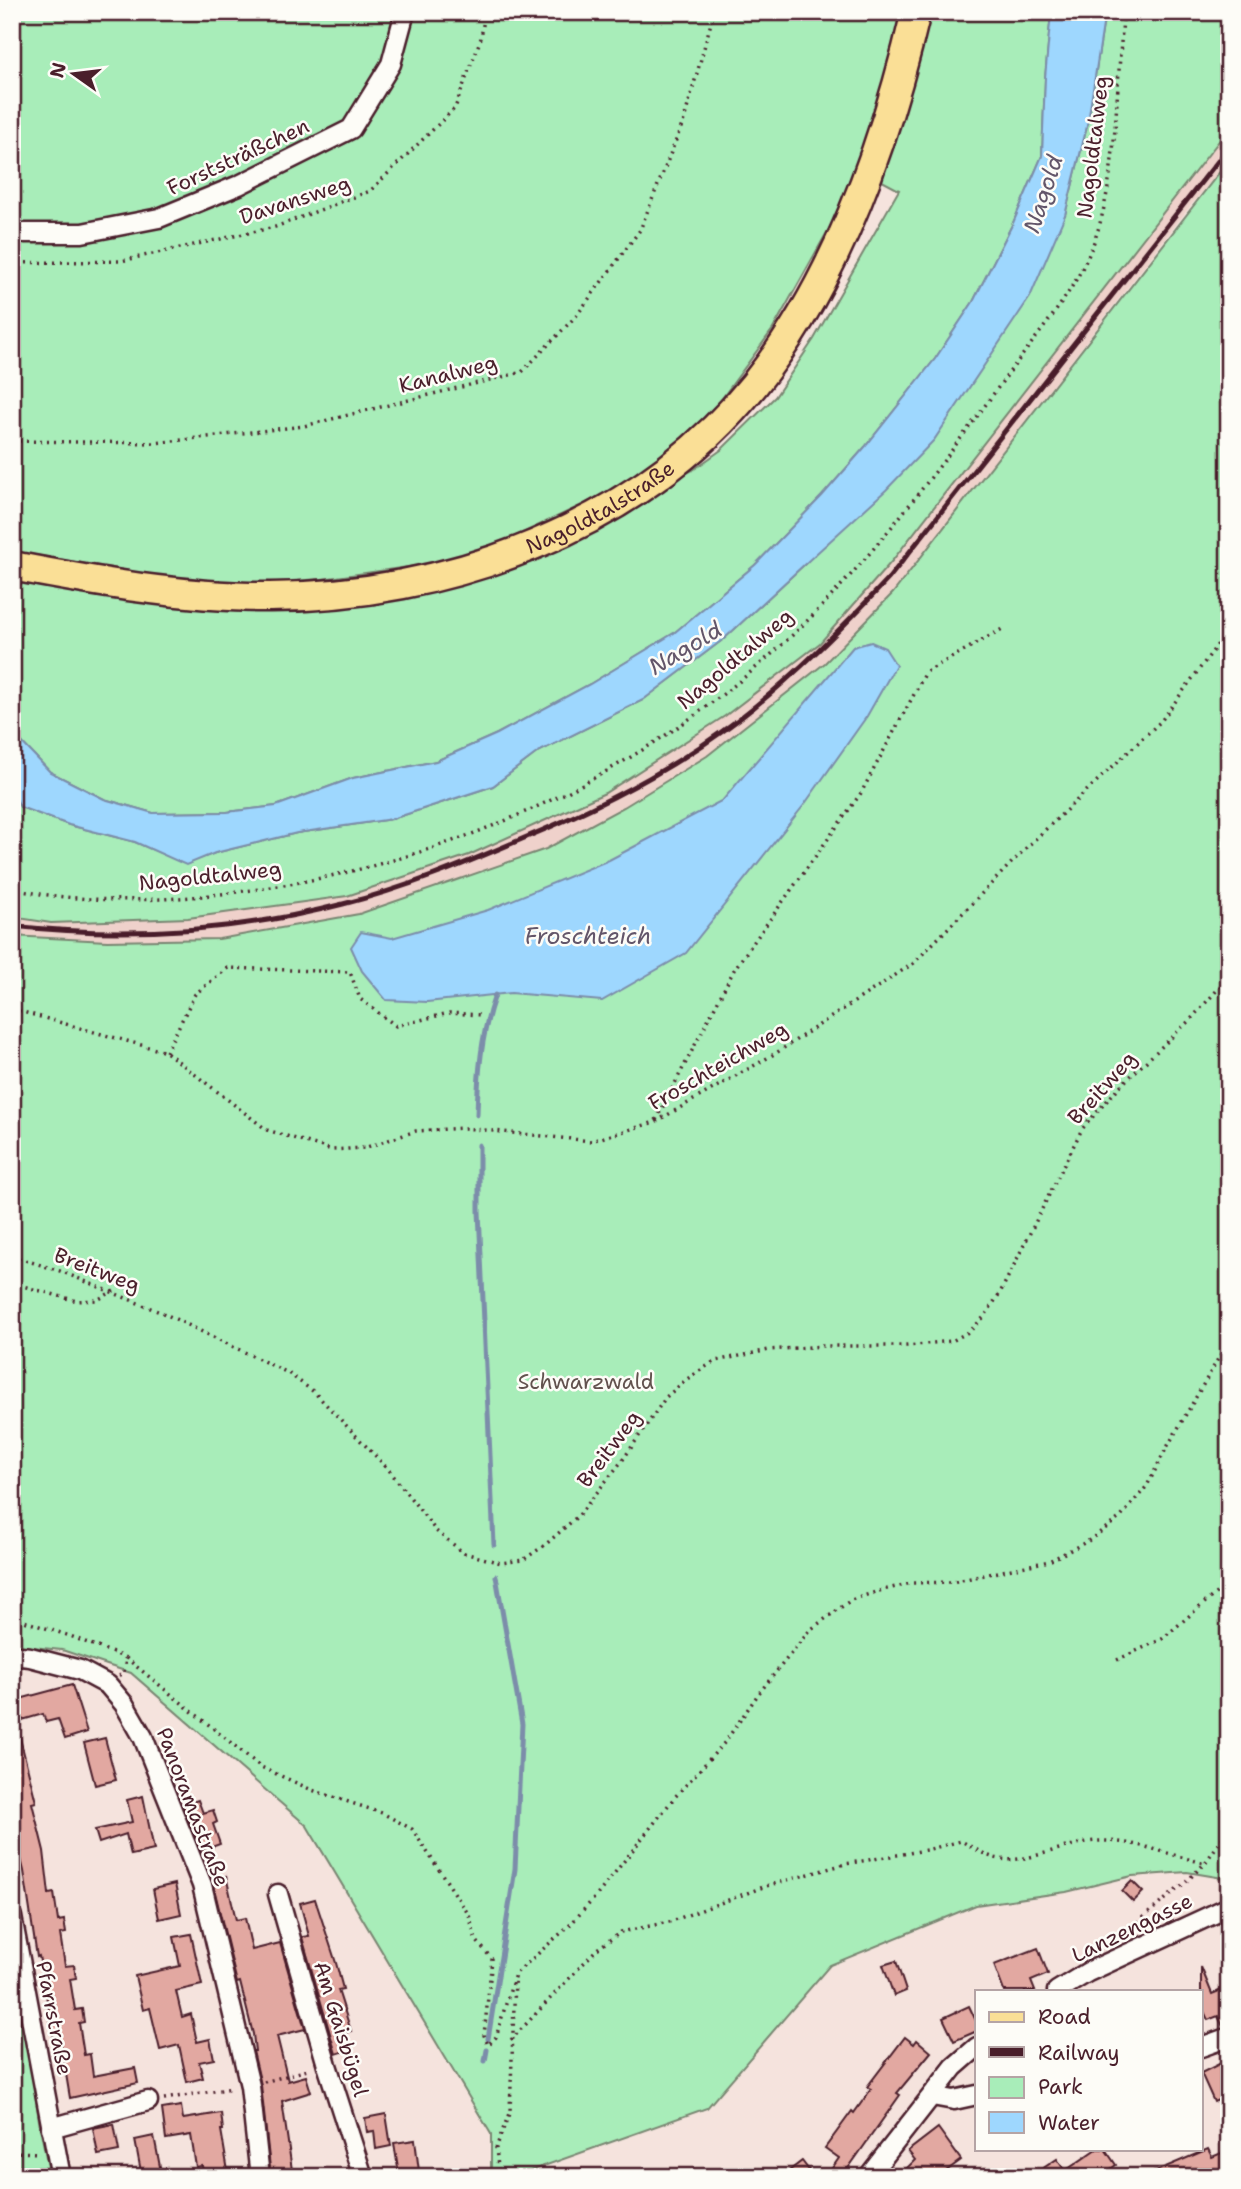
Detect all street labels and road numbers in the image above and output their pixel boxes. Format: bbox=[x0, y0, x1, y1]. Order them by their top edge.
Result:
street label: Nagoldtalweg bbox=[1070, 74, 1116, 220]
street label: Forststräßchen bbox=[162, 112, 314, 202]
street label: Davansweg bbox=[236, 169, 354, 231]
street label: Kanalweg bbox=[396, 348, 500, 400]
street label: Nagoldtalstraße bbox=[522, 454, 680, 561]
street label: Nagoldtalweg bbox=[671, 602, 799, 716]
street label: Nagoldtalweg bbox=[137, 855, 283, 897]
street label: Froschteichweg bbox=[643, 1015, 793, 1117]
street label: Breitweg bbox=[1062, 1045, 1142, 1131]
street label: Breitweg bbox=[50, 1241, 144, 1299]
street label: Breitweg bbox=[571, 1405, 647, 1493]
street label: Panoramastraße bbox=[150, 1723, 236, 1891]
street label: Lanzengasse bbox=[1067, 1887, 1197, 1969]
street label: Pfarrstraße bbox=[29, 1958, 79, 2078]
street label: Am Gaisbügel bbox=[307, 1958, 375, 2101]

